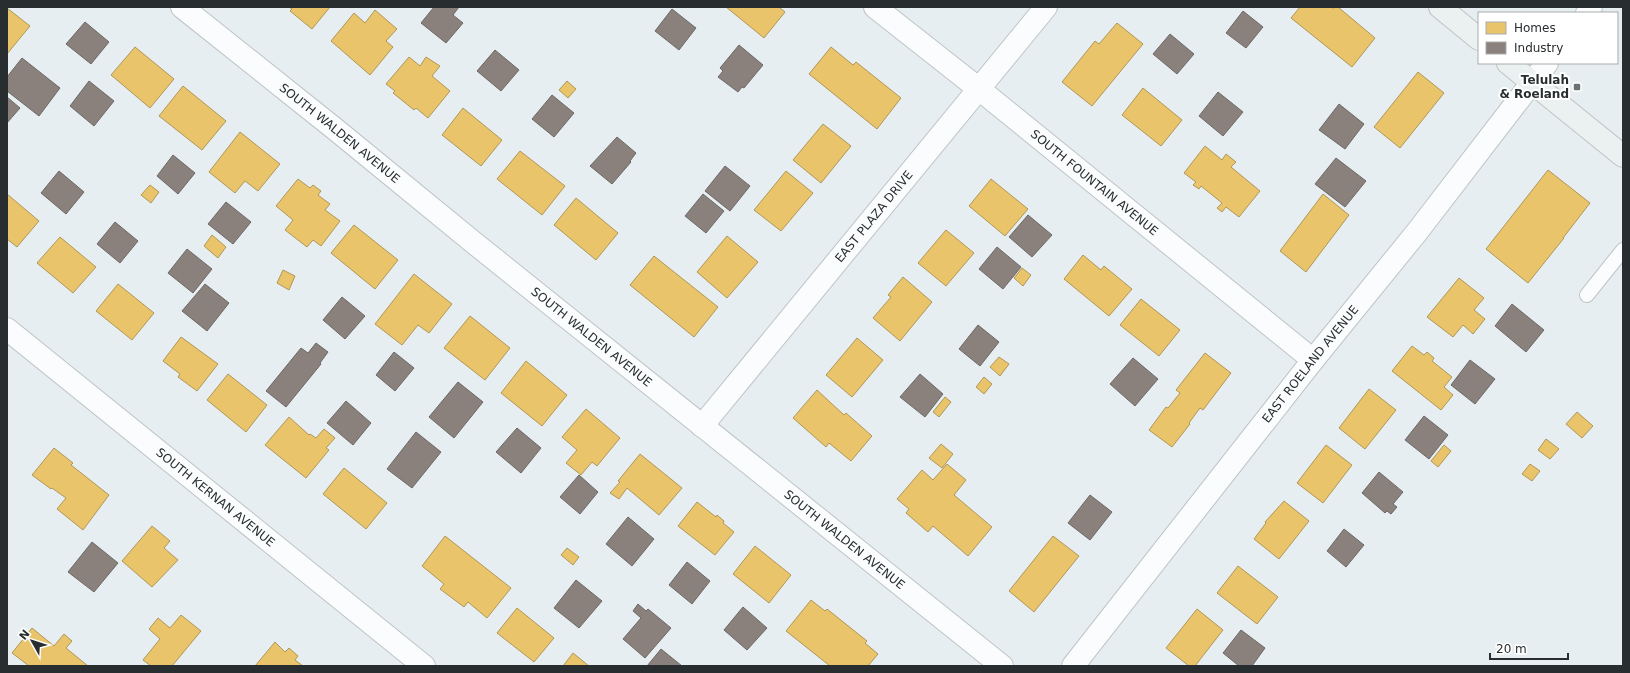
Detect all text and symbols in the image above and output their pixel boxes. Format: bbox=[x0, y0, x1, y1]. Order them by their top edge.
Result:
legend bbox=[1478, 12, 1618, 64]
text: Homes bbox=[1514, 21, 1556, 35]
text: Industry bbox=[1514, 41, 1563, 55]
place label: Telulah & Roeland bbox=[1499, 73, 1569, 101]
street label: SOUTH WALDEN AVENUE bbox=[277, 81, 403, 186]
marker: Telulah & Roeland bbox=[1572, 82, 1582, 92]
street label: SOUTH FOUNTAIN AVENUE bbox=[1028, 127, 1161, 238]
street label: EAST PLAZA DRIVE bbox=[832, 168, 916, 265]
street label: SOUTH WALDEN AVENUE bbox=[528, 285, 655, 390]
street label: EAST ROELAND AVENUE bbox=[1259, 303, 1361, 426]
street label: SOUTH KERNAN AVENUE bbox=[153, 445, 278, 550]
street label: SOUTH WALDEN AVENUE bbox=[781, 487, 907, 592]
north arrow bbox=[12, 621, 52, 661]
text: N bbox=[17, 627, 33, 643]
scale bar bbox=[1490, 635, 1568, 661]
text: 20 m bbox=[1496, 642, 1527, 656]

